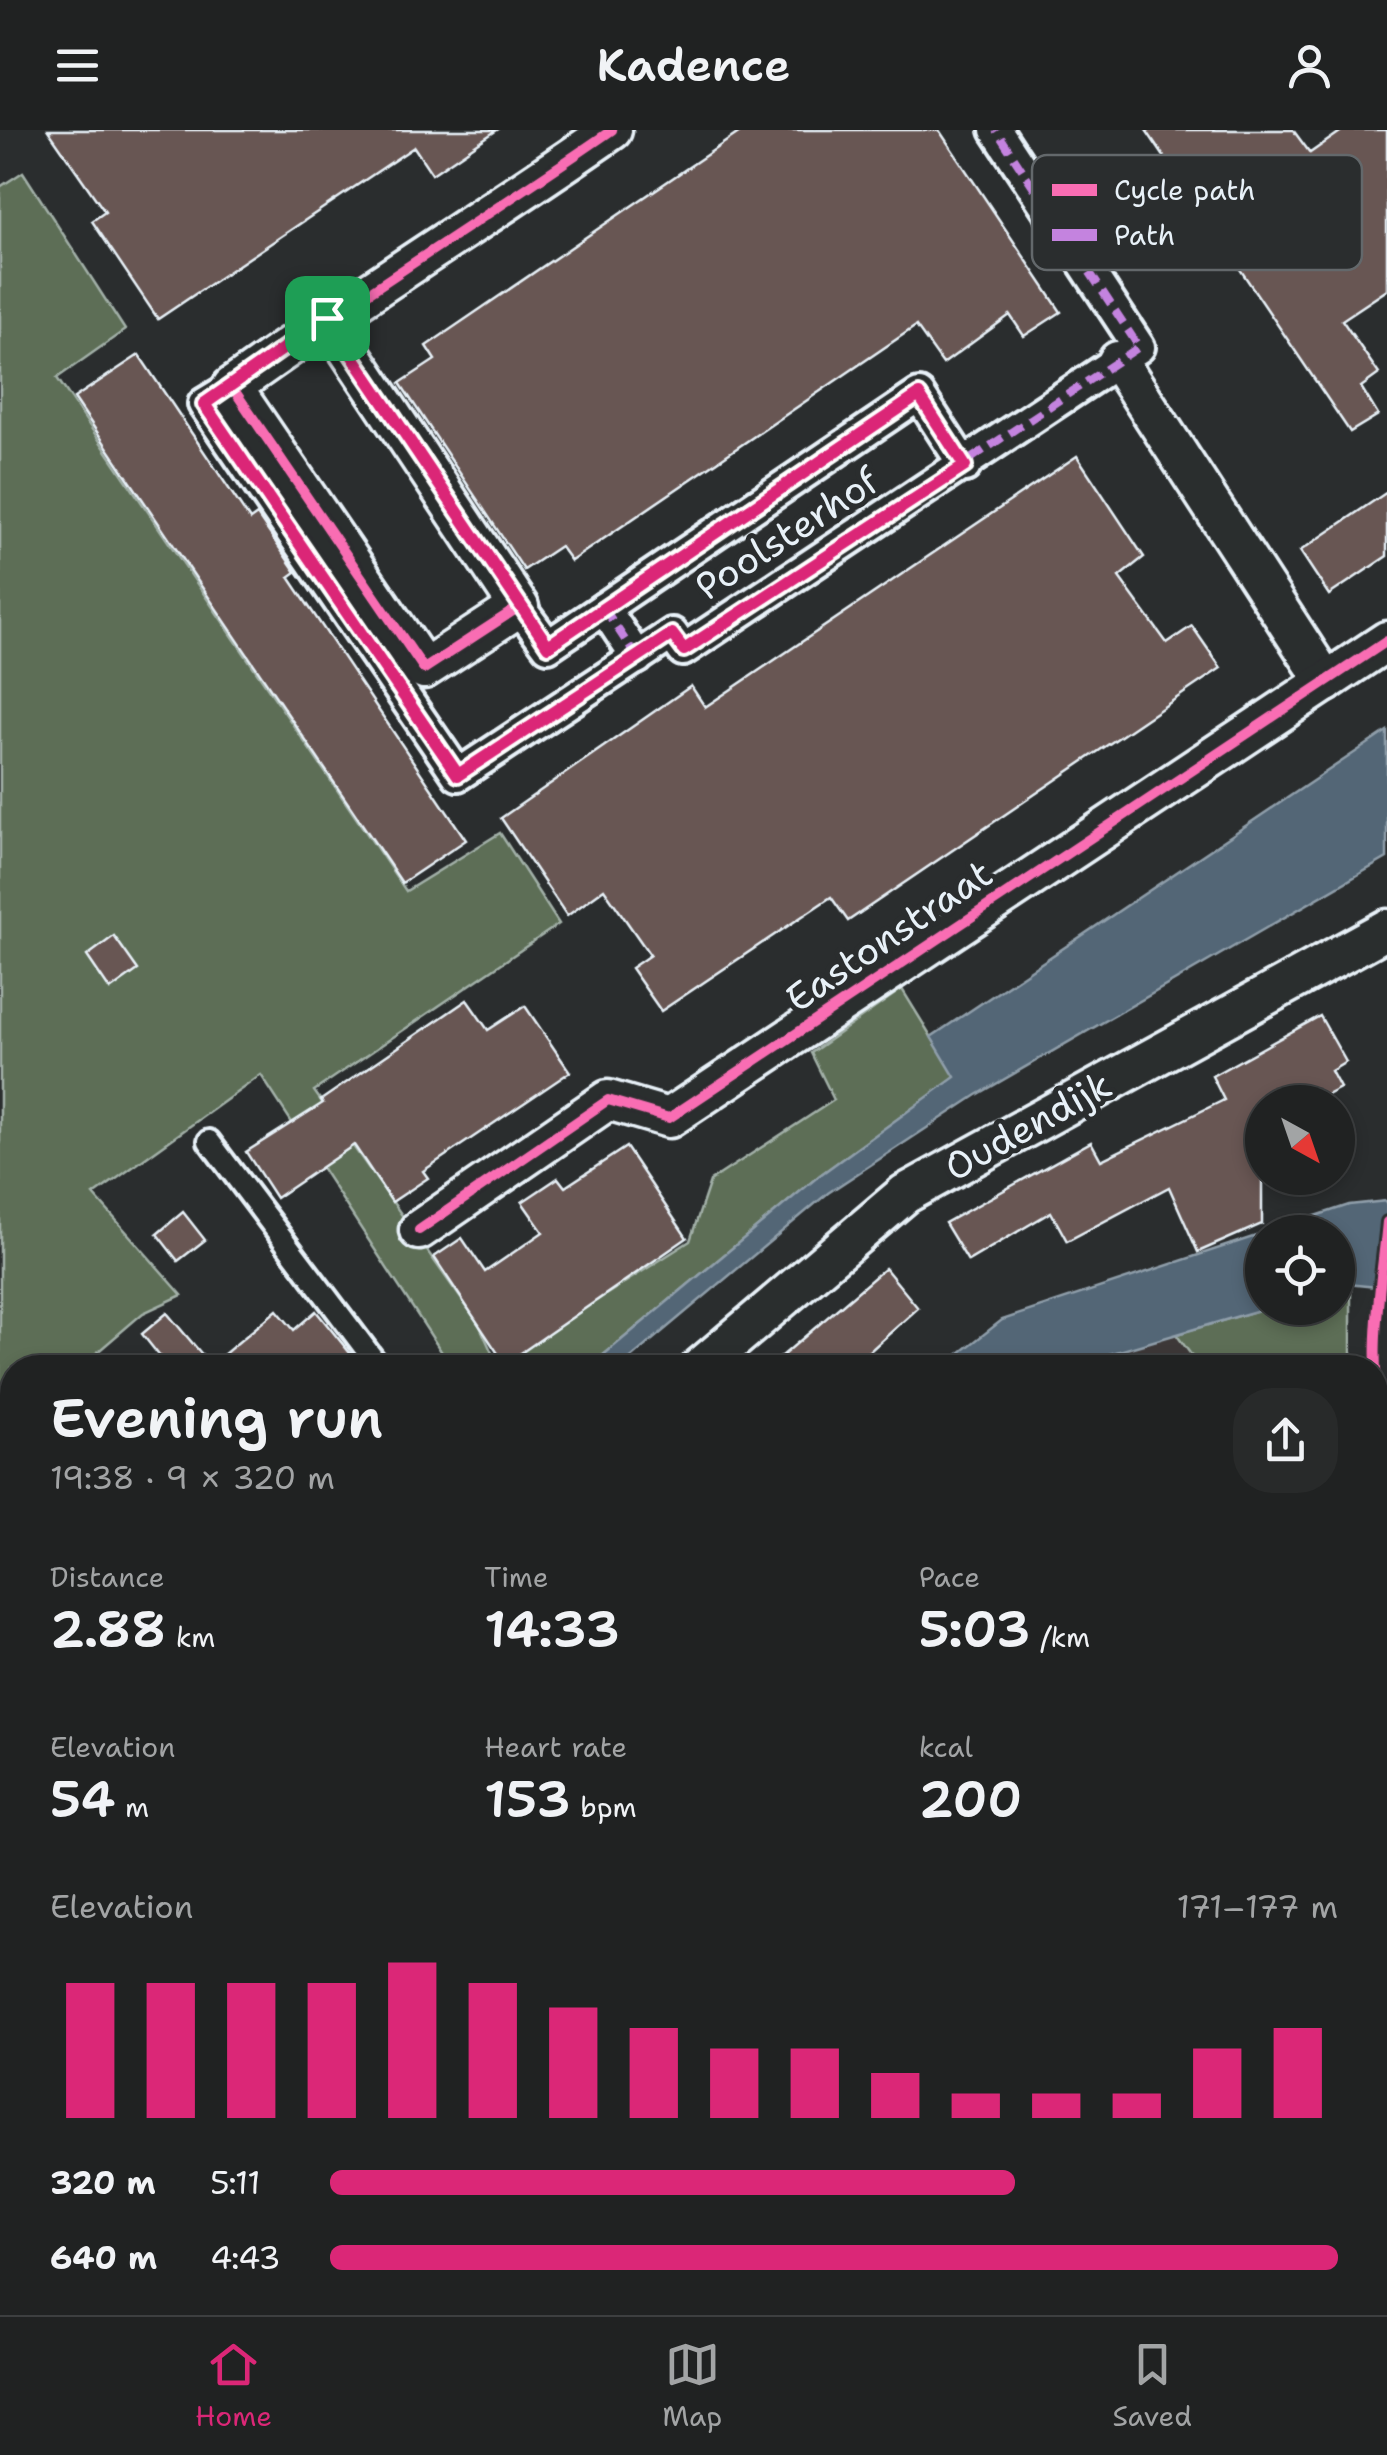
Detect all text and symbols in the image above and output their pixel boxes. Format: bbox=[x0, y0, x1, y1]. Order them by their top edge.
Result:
text: Kadence bbox=[597, 35, 790, 95]
icon: menu bbox=[50, 38, 105, 93]
icon: person bbox=[1282, 38, 1337, 93]
legend bbox=[1032, 155, 1362, 270]
text: Cycle path bbox=[1114, 171, 1256, 209]
text: Path bbox=[1114, 216, 1175, 254]
pin bbox=[285, 276, 370, 361]
icon: arrive bbox=[300, 291, 355, 346]
street label: Poolsterhof bbox=[685, 455, 889, 612]
street label: Eastonstraat bbox=[775, 848, 1002, 1024]
street label: Oudendijk bbox=[935, 1059, 1120, 1192]
north arrow bbox=[1245, 1085, 1355, 1195]
map controls bbox=[1245, 1085, 1355, 1325]
button: locate bbox=[1245, 1215, 1355, 1325]
text: Evening run bbox=[50, 1381, 383, 1455]
button: share bbox=[1233, 1388, 1338, 1493]
text: 19:38 · 9 × 320 m bbox=[50, 1456, 335, 1499]
text: Distance bbox=[50, 1558, 165, 1596]
text: Time bbox=[484, 1558, 549, 1596]
text: Pace bbox=[919, 1558, 980, 1596]
text: 2.88 bbox=[50, 1596, 166, 1663]
text: 14:33 bbox=[484, 1596, 620, 1663]
text: 5:03 bbox=[919, 1596, 1031, 1663]
text: km bbox=[166, 1618, 215, 1656]
text: /km bbox=[1031, 1618, 1090, 1656]
text: Elevation bbox=[50, 1728, 175, 1766]
text: Heart rate bbox=[484, 1728, 627, 1766]
text: kcal bbox=[919, 1728, 973, 1766]
text: 54 bbox=[50, 1766, 115, 1833]
text: 153 bbox=[484, 1766, 571, 1833]
text: 200 bbox=[919, 1766, 1022, 1833]
text: m bbox=[115, 1788, 149, 1826]
text: bpm bbox=[571, 1788, 637, 1826]
text: Elevation bbox=[50, 1885, 193, 1928]
text: 171–177 m bbox=[1177, 1885, 1338, 1928]
text: 320 m bbox=[50, 2161, 156, 2204]
text: 5:11 bbox=[210, 2161, 261, 2204]
text: 640 m bbox=[50, 2236, 157, 2279]
text: 4:43 bbox=[210, 2236, 281, 2279]
tab: Home bbox=[195, 2337, 272, 2435]
tab: Map bbox=[662, 2337, 722, 2435]
tab: Saved bbox=[1112, 2337, 1192, 2435]

